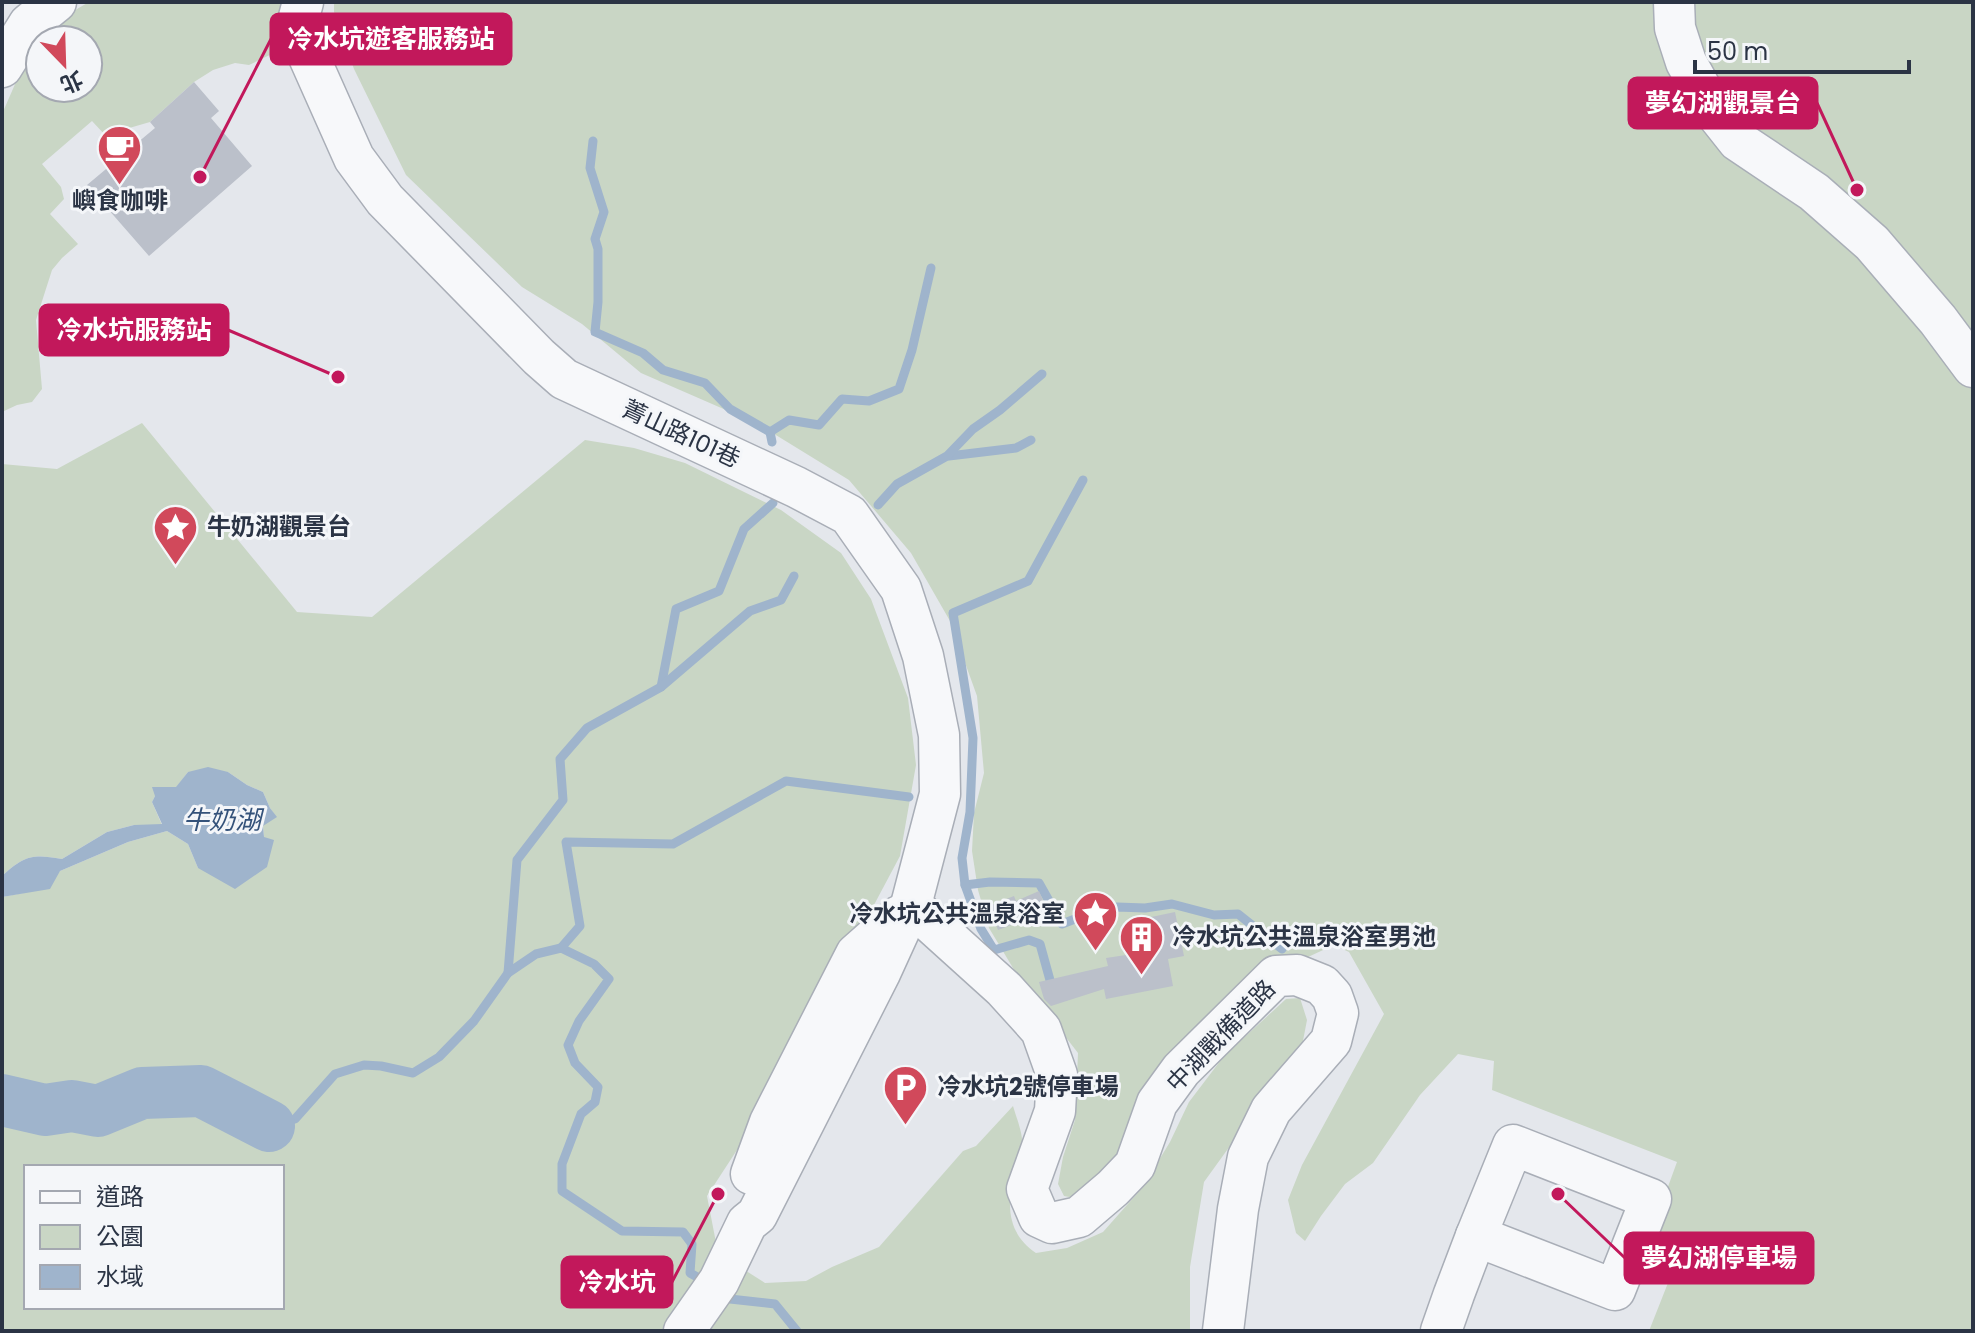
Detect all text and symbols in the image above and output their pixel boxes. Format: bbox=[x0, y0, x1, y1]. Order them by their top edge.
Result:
callout: 冷水坑遊客服務站 bbox=[271, 14, 511, 64]
text: 冷水坑遊客服務站 bbox=[287, 21, 495, 57]
north arrow bbox=[24, 24, 104, 104]
scale bar bbox=[1695, 24, 1909, 74]
text: 50 m bbox=[1707, 35, 1768, 68]
text: 北 bbox=[55, 63, 88, 101]
callout: 夢幻湖觀景台 bbox=[1629, 78, 1817, 128]
text: 夢幻湖觀景台 bbox=[1645, 85, 1801, 121]
cafe icon: 嶼食咖啡 bbox=[96, 123, 144, 186]
place label: 嶼食咖啡 bbox=[72, 184, 168, 217]
callout: 冷水坑服務站 bbox=[40, 305, 228, 355]
text: 冷水坑服務站 bbox=[56, 312, 212, 348]
street label: 菁山路101巷 bbox=[617, 392, 745, 475]
place icon: 牛奶湖觀景台 bbox=[152, 503, 200, 566]
place label: 牛奶湖觀景台 bbox=[207, 510, 351, 543]
water label: 牛奶湖 bbox=[183, 802, 265, 838]
place icon: 冷水坑公共溫泉浴室 bbox=[1072, 890, 1120, 953]
place label: 冷水坑公共溫泉浴室 bbox=[849, 897, 1065, 930]
building icon: 冷水坑公共溫泉浴室男池 bbox=[1117, 913, 1165, 976]
place label: 冷水坑公共溫泉浴室男池 bbox=[1172, 920, 1436, 953]
street label: 中湖戰備道路 bbox=[1159, 972, 1283, 1099]
parking icon: 冷水坑2號停車場 bbox=[882, 1063, 930, 1126]
place label: 冷水坑2號停車場 bbox=[937, 1070, 1119, 1103]
legend bbox=[24, 1165, 284, 1309]
text: 道路 bbox=[96, 1180, 144, 1213]
text: 公園 bbox=[96, 1220, 144, 1253]
callout: 夢幻湖停車場 bbox=[1625, 1233, 1813, 1283]
text: 夢幻湖停車場 bbox=[1641, 1240, 1797, 1276]
callout: 冷水坑 bbox=[562, 1257, 672, 1307]
text: 水域 bbox=[96, 1260, 144, 1293]
text: 冷水坑 bbox=[578, 1264, 656, 1300]

